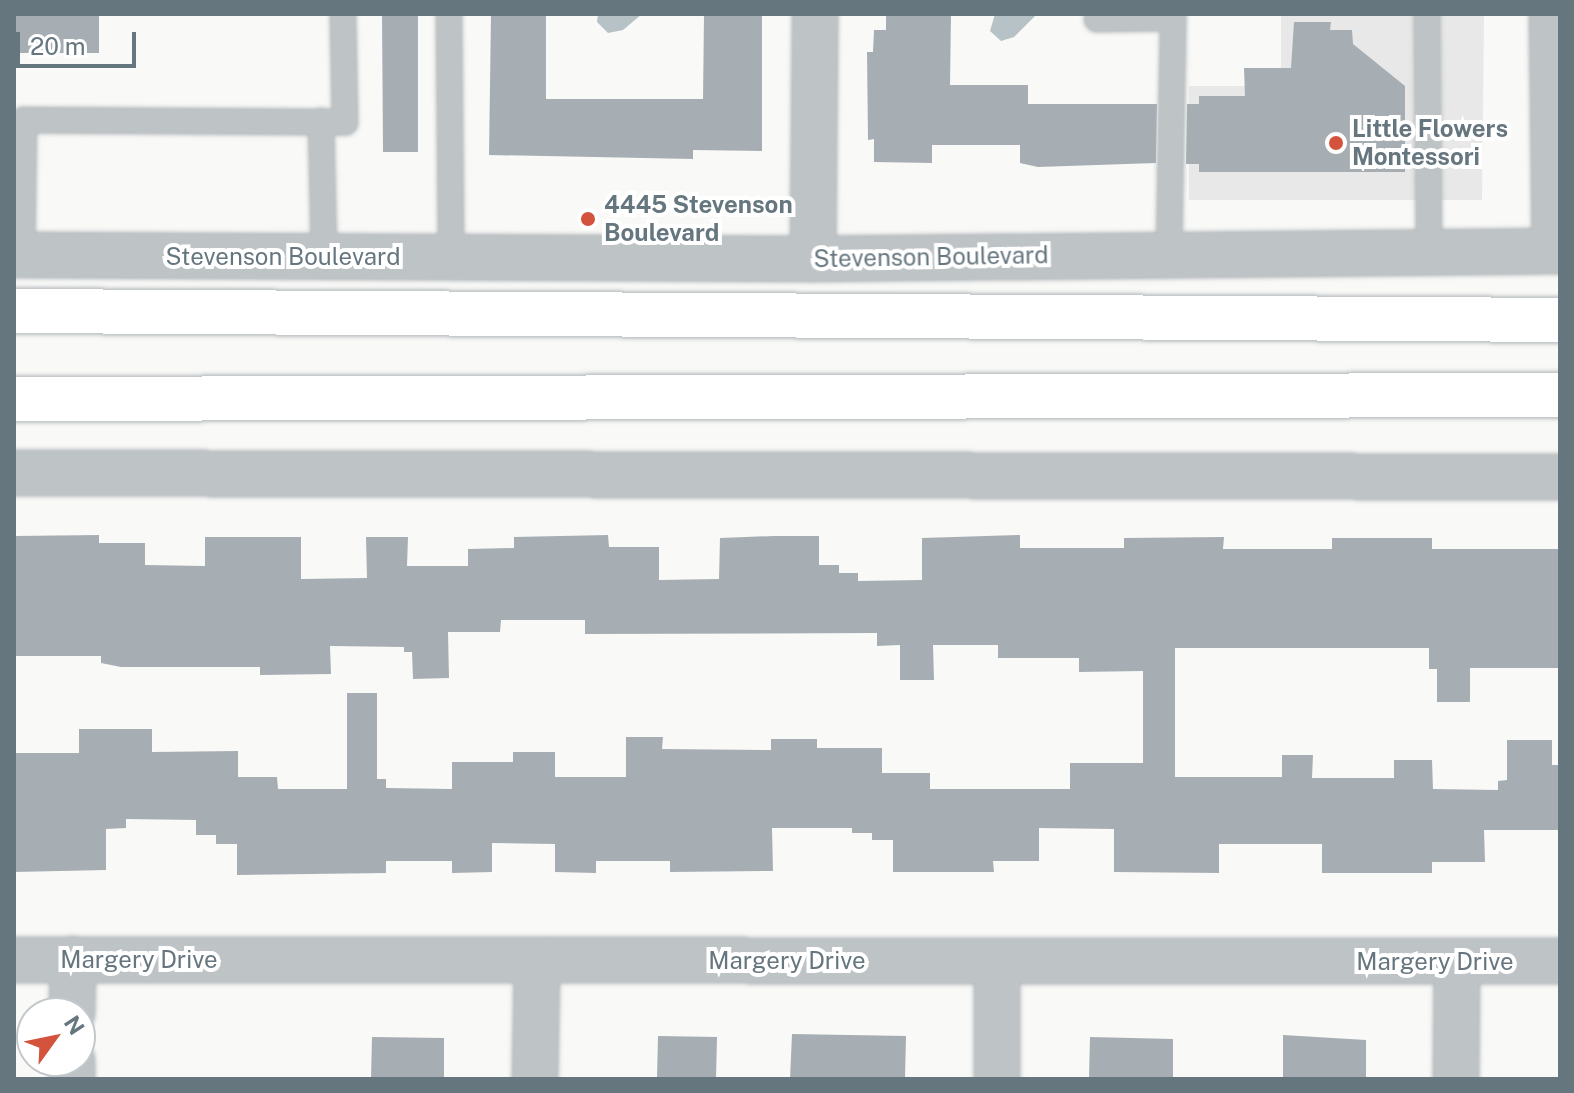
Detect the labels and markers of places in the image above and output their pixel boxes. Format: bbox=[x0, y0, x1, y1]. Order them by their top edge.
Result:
place label: Little Flowers Montessori bbox=[1352, 115, 1508, 171]
marker: Little Flowers Montessori bbox=[1327, 134, 1345, 152]
place label: 4445 Stevenson Boulevard bbox=[604, 191, 793, 247]
marker: 4445 Stevenson Boulevard bbox=[579, 210, 597, 228]

